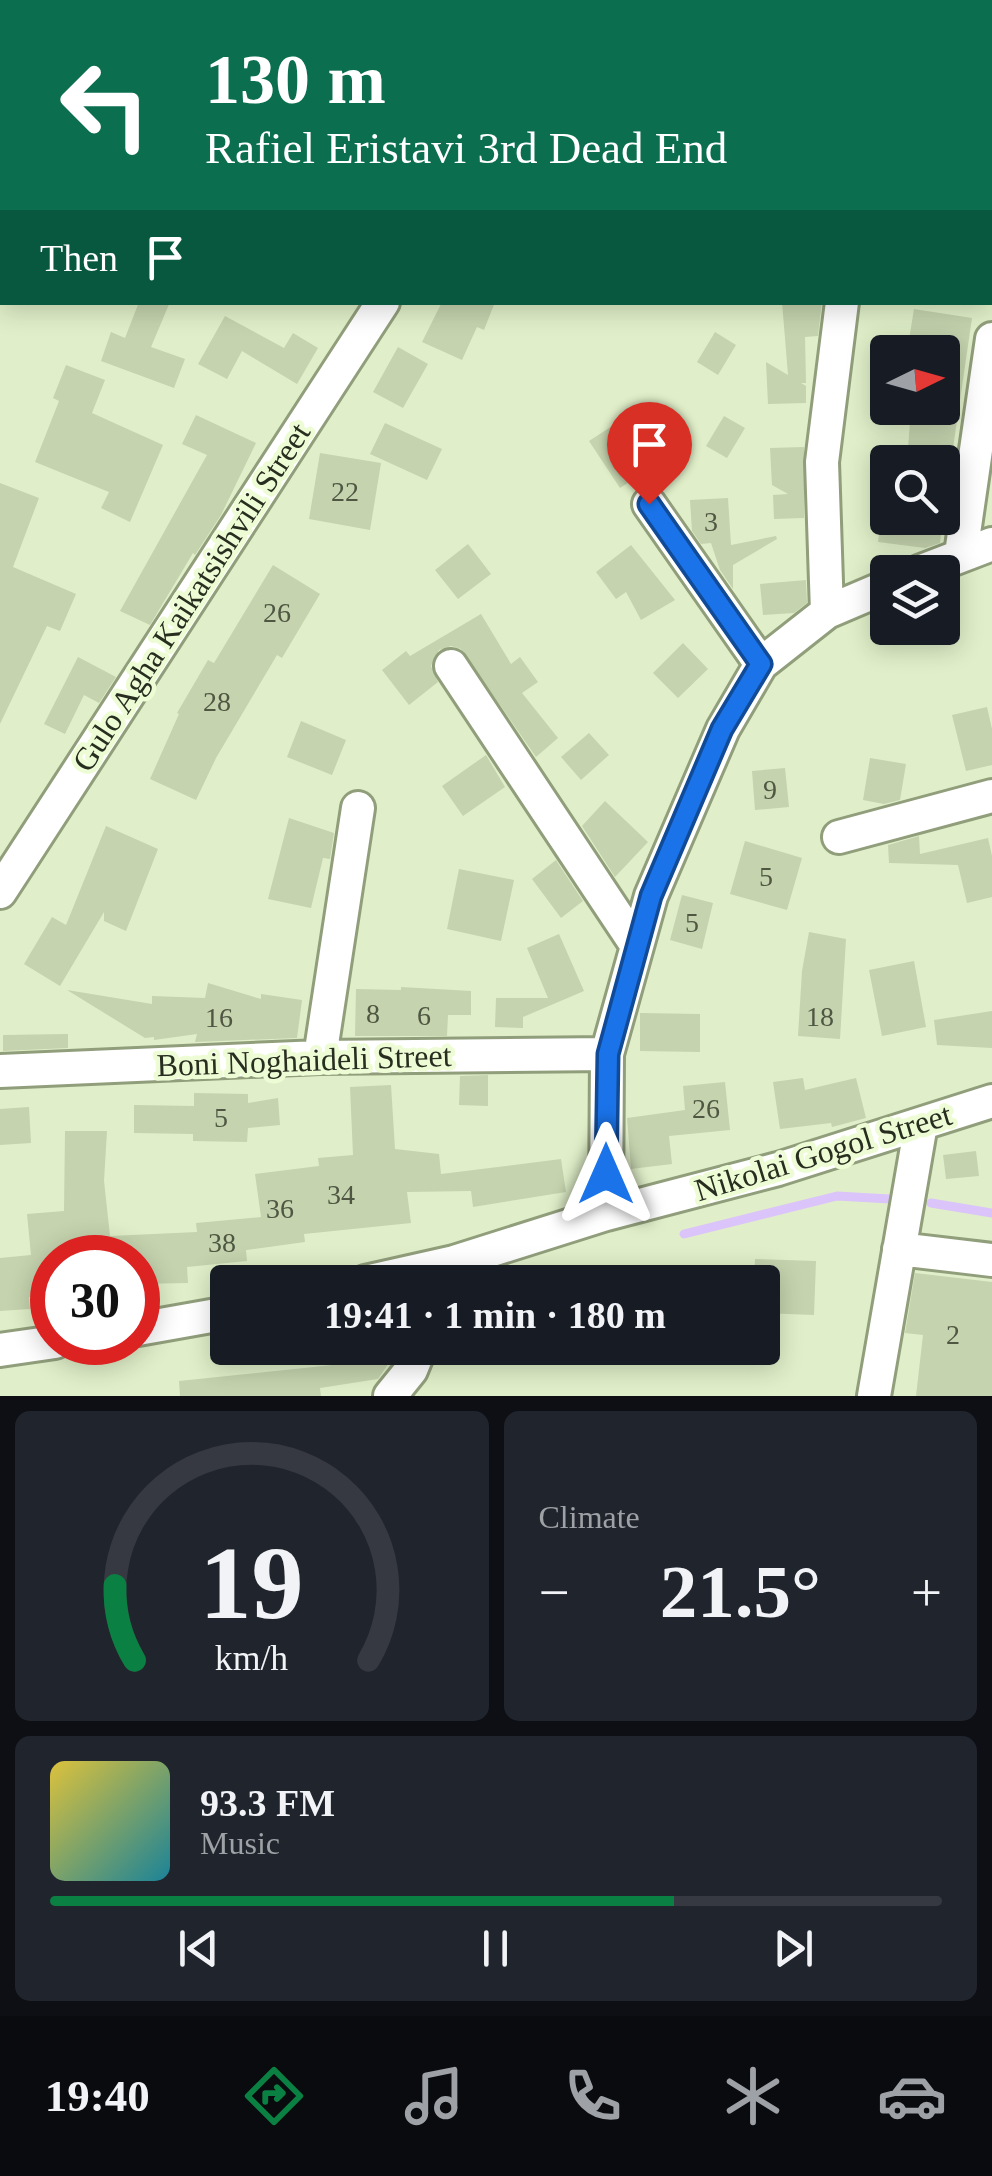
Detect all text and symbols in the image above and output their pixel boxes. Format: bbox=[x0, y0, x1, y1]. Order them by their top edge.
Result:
icon: left bbox=[40, 40, 170, 170]
text: 130 m bbox=[205, 41, 386, 118]
text: Rafiel Eristavi 3rd Dead End bbox=[205, 123, 727, 173]
icon: arrive bbox=[138, 230, 193, 285]
text: Then bbox=[40, 237, 118, 279]
north arrow bbox=[870, 335, 960, 425]
map controls bbox=[870, 335, 960, 645]
pin bbox=[607, 402, 692, 505]
street label: Gulo Agha Kaikatsishvili Street bbox=[65, 416, 317, 778]
icon: arrive bbox=[622, 417, 677, 472]
button: search bbox=[870, 445, 960, 535]
house number: 22 bbox=[331, 476, 359, 507]
house number: 3 bbox=[704, 506, 718, 537]
button: layers bbox=[870, 555, 960, 645]
house number: 26 bbox=[263, 597, 291, 628]
house number: 28 bbox=[203, 686, 231, 717]
house number: 9 bbox=[763, 774, 777, 805]
house number: 5 bbox=[759, 861, 773, 892]
house number: 5 bbox=[685, 907, 699, 938]
house number: 8 bbox=[366, 998, 380, 1029]
house number: 6 bbox=[417, 1000, 431, 1031]
house number: 18 bbox=[806, 1001, 834, 1032]
house number: 16 bbox=[205, 1002, 233, 1033]
street label: Boni Noghaideli Street bbox=[156, 1037, 452, 1083]
house number: 26 bbox=[692, 1093, 720, 1124]
street label: Nikolai Gogol Street bbox=[690, 1096, 956, 1208]
house number: 5 bbox=[214, 1102, 228, 1133]
position arrow bbox=[554, 1122, 658, 1226]
house number: 34 bbox=[327, 1179, 355, 1210]
house number: 36 bbox=[266, 1193, 294, 1224]
house number: 38 bbox=[208, 1227, 236, 1258]
speed limit sign: 30 bbox=[30, 1235, 160, 1365]
text: 19:41 · 1 min · 180 m bbox=[324, 1294, 666, 1336]
house number: 2 bbox=[946, 1319, 960, 1350]
text: Climate bbox=[539, 1499, 640, 1535]
text: 19 bbox=[200, 1525, 304, 1640]
text: 21.5° bbox=[660, 1550, 821, 1633]
text: − bbox=[539, 1562, 570, 1623]
text: + bbox=[911, 1562, 942, 1623]
text: km/h bbox=[215, 1638, 289, 1678]
text: 93.3 FM bbox=[200, 1782, 335, 1824]
text: Music bbox=[200, 1825, 280, 1861]
icon: previous bbox=[171, 1921, 226, 1976]
icon: pause bbox=[468, 1921, 523, 1976]
icon: next bbox=[766, 1921, 821, 1976]
icon: directions bbox=[239, 2061, 309, 2131]
icon: music bbox=[399, 2061, 469, 2131]
icon: phone bbox=[558, 2061, 628, 2131]
icon: climate bbox=[718, 2061, 788, 2131]
icon: car bbox=[877, 2061, 947, 2131]
text: 19:40 bbox=[45, 2071, 150, 2121]

